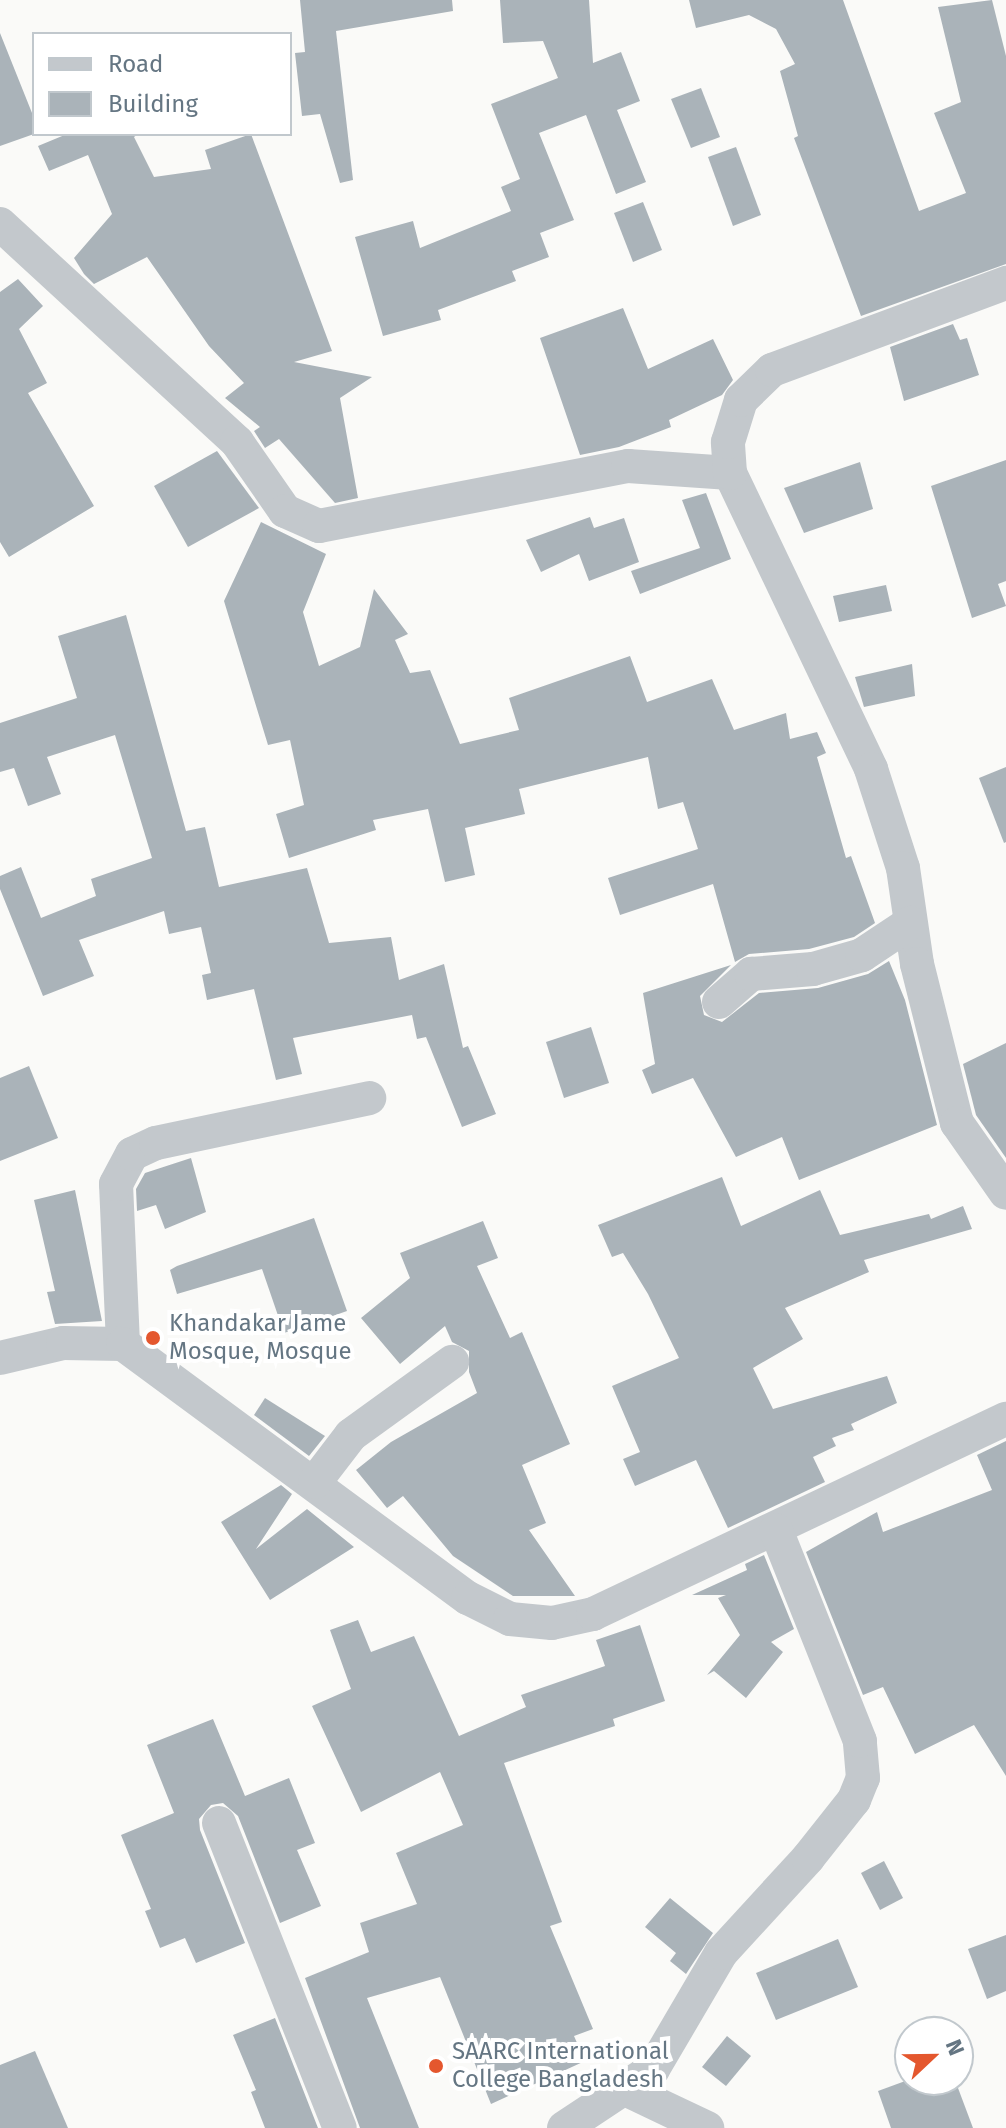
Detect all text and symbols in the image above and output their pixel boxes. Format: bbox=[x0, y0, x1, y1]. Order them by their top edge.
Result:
legend bbox=[32, 32, 292, 136]
text: Road bbox=[108, 50, 163, 78]
text: Building bbox=[108, 90, 198, 118]
place label: Khandakar Jame Mosque, Mosque bbox=[169, 1310, 351, 1366]
marker: Khandakar Jame Mosque, Mosque bbox=[144, 1329, 162, 1347]
north arrow bbox=[894, 2016, 974, 2096]
text: N bbox=[940, 2036, 970, 2059]
place label: SAARC International College Bangladesh bbox=[452, 2038, 669, 2094]
marker: SAARC International College Bangladesh bbox=[427, 2057, 445, 2075]

